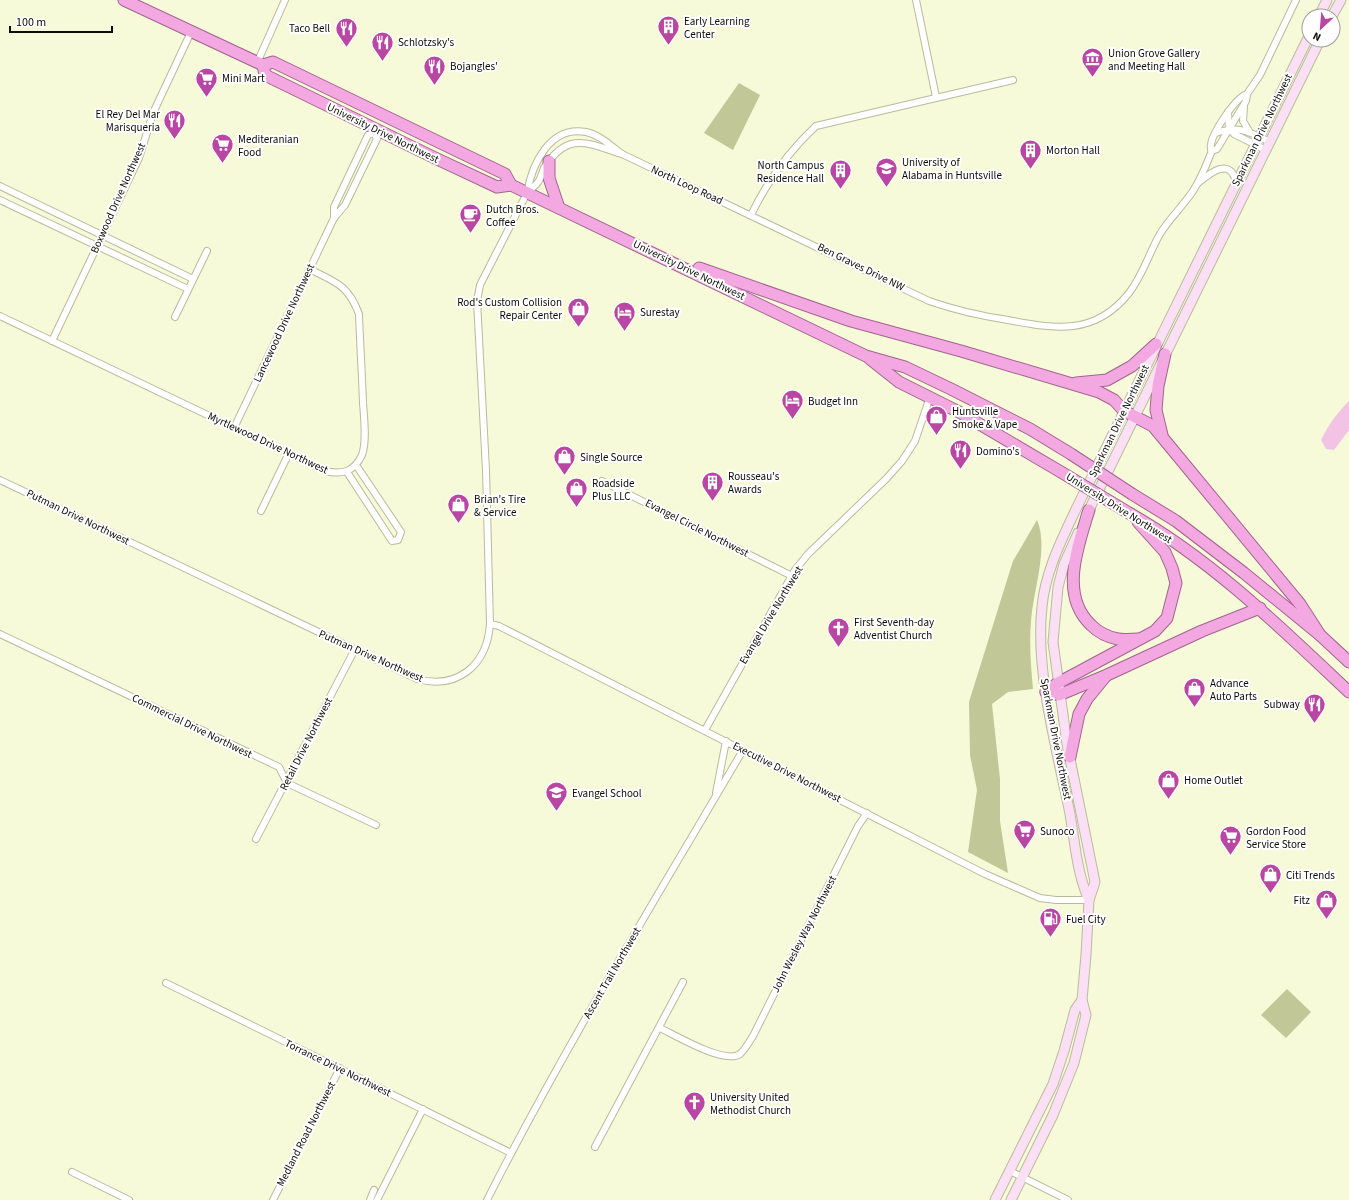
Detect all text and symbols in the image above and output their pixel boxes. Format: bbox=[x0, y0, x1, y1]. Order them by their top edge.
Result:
scale bar bbox=[10, 8, 112, 34]
north arrow bbox=[1301, 8, 1341, 48]
text: 100 m bbox=[16, 14, 46, 31]
building icon: Early Learning Center bbox=[656, 14, 682, 47]
place label: Early Learning Center bbox=[684, 14, 750, 42]
restaurant icon: Taco Bell bbox=[333, 15, 359, 48]
place label: Taco Bell bbox=[289, 21, 330, 36]
text: N bbox=[1310, 28, 1323, 45]
restaurant icon: Schlotzsky's bbox=[370, 29, 396, 62]
place label: Schlotzsky's bbox=[398, 35, 455, 50]
museum icon: Union Grove Gallery and Meeting Hall bbox=[1080, 46, 1106, 79]
place label: Union Grove Gallery and Meeting Hall bbox=[1108, 46, 1200, 74]
restaurant icon: Bojangles' bbox=[422, 53, 448, 86]
place label: Bojangles' bbox=[450, 59, 498, 74]
supermarket icon: Mini Mart bbox=[194, 65, 220, 98]
place label: Mini Mart bbox=[222, 71, 265, 86]
street label: Sparkman Drive Northwest bbox=[1228, 71, 1296, 189]
street label: University Drive Northwest bbox=[325, 99, 442, 167]
place label: El Rey Del Mar Marisqueria bbox=[96, 107, 160, 135]
restaurant icon: El Rey Del Mar Marisqueria bbox=[162, 107, 188, 140]
supermarket icon: Mediteranian Food bbox=[209, 132, 235, 165]
place label: Mediteranian Food bbox=[238, 132, 299, 160]
building icon: Morton Hall bbox=[1017, 137, 1043, 170]
street label: Boxwood Drive Northwest bbox=[87, 140, 149, 256]
place label: Morton Hall bbox=[1046, 143, 1100, 158]
school or university icon: University of Alabama in Huntsville bbox=[873, 155, 899, 188]
place label: University of Alabama in Huntsville bbox=[902, 155, 1002, 183]
place label: North Campus Residence Hall bbox=[757, 158, 824, 186]
building icon: North Campus Residence Hall bbox=[827, 158, 853, 191]
street label: North Loop Road bbox=[649, 162, 725, 208]
cafe icon: Dutch Bros. Coffee bbox=[458, 202, 484, 235]
place label: Dutch Bros. Coffee bbox=[486, 202, 539, 230]
street label: University Drive Northwest bbox=[631, 236, 748, 304]
street label: Ben Graves Drive NW bbox=[815, 239, 907, 295]
street label: Lancewood Drive Northwest bbox=[250, 261, 318, 385]
place label: Rod's Custom Collision Repair Center bbox=[457, 295, 562, 323]
shop icon: Rod's Custom Collision Repair Center bbox=[565, 295, 591, 328]
hotel icon: Surestay bbox=[611, 299, 637, 332]
place label: Surestay bbox=[640, 305, 680, 320]
street label: Sparkman Drive Northwest bbox=[1085, 362, 1153, 480]
hotel icon: Budget Inn bbox=[780, 388, 806, 421]
place label: Budget Inn bbox=[808, 394, 858, 409]
shop icon: Huntsville Smoke & Vape bbox=[923, 404, 949, 437]
place label: Huntsville Smoke & Vape bbox=[952, 404, 1018, 432]
street label: Myrtlewood Drive Northwest bbox=[205, 408, 331, 478]
restaurant icon: Domino's bbox=[947, 438, 973, 471]
shop icon: Single Source bbox=[551, 444, 577, 477]
place label: Domino's bbox=[976, 444, 1020, 459]
place label: Single Source bbox=[580, 450, 643, 465]
building icon: Rousseau's Awards bbox=[700, 469, 726, 502]
place label: Rousseau's Awards bbox=[728, 469, 780, 497]
street label: University Drive Northwest bbox=[1063, 469, 1175, 547]
shop icon: Roadside Plus LLC bbox=[563, 476, 589, 509]
place label: Roadside Plus LLC bbox=[592, 476, 635, 504]
street label: Putman Drive Northwest bbox=[24, 486, 132, 549]
shop icon: Brian's Tire & Service bbox=[446, 492, 472, 525]
place label: Brian's Tire & Service bbox=[474, 492, 526, 520]
street label: Evangel Circle Northwest bbox=[643, 495, 752, 561]
street label: Evangel Drive Northwest bbox=[736, 563, 806, 667]
church icon: First Seventh-day Adventist Church bbox=[826, 615, 852, 648]
place label: First Seventh-day Adventist Church bbox=[854, 615, 934, 643]
street label: Putman Drive Northwest bbox=[316, 626, 426, 686]
shop icon: Advance Auto Parts bbox=[1181, 676, 1207, 709]
place label: Advance Auto Parts bbox=[1210, 676, 1257, 704]
street label: Sparkman Drive Northwest bbox=[1037, 677, 1075, 801]
street label: Commercial Drive Northwest bbox=[129, 690, 255, 762]
restaurant icon: Subway bbox=[1302, 691, 1328, 724]
street label: Retail Drive Northwest bbox=[276, 695, 336, 793]
place label: Subway bbox=[1264, 697, 1300, 712]
street label: Executive Drive Northwest bbox=[730, 738, 844, 806]
shop icon: Home Outlet bbox=[1156, 767, 1182, 800]
place label: Home Outlet bbox=[1184, 773, 1243, 788]
school or university icon: Evangel School bbox=[544, 780, 570, 813]
place label: Evangel School bbox=[572, 786, 642, 801]
supermarket icon: Sunoco bbox=[1012, 818, 1038, 851]
place label: Sunoco bbox=[1040, 824, 1075, 839]
supermarket icon: Gordon Food Service Store bbox=[1218, 824, 1244, 857]
place label: Gordon Food Service Store bbox=[1246, 824, 1307, 852]
shop icon: Citi Trends bbox=[1257, 862, 1283, 895]
place label: Citi Trends bbox=[1286, 868, 1335, 883]
street label: John Wesley Way Northwest bbox=[768, 873, 840, 995]
shop icon: Fitz bbox=[1313, 887, 1339, 920]
place label: Fitz bbox=[1293, 893, 1310, 908]
fuel station icon: Fuel City bbox=[1037, 906, 1063, 939]
place label: Fuel City bbox=[1066, 912, 1106, 927]
street label: Ascent Trail Northwest bbox=[580, 924, 644, 1021]
street label: Torrance Drive Northwest bbox=[282, 1036, 394, 1100]
street label: Medland Road Northwest bbox=[273, 1079, 339, 1189]
church icon: University United Methodist Church bbox=[681, 1090, 707, 1123]
place label: University United Methodist Church bbox=[710, 1090, 791, 1118]

